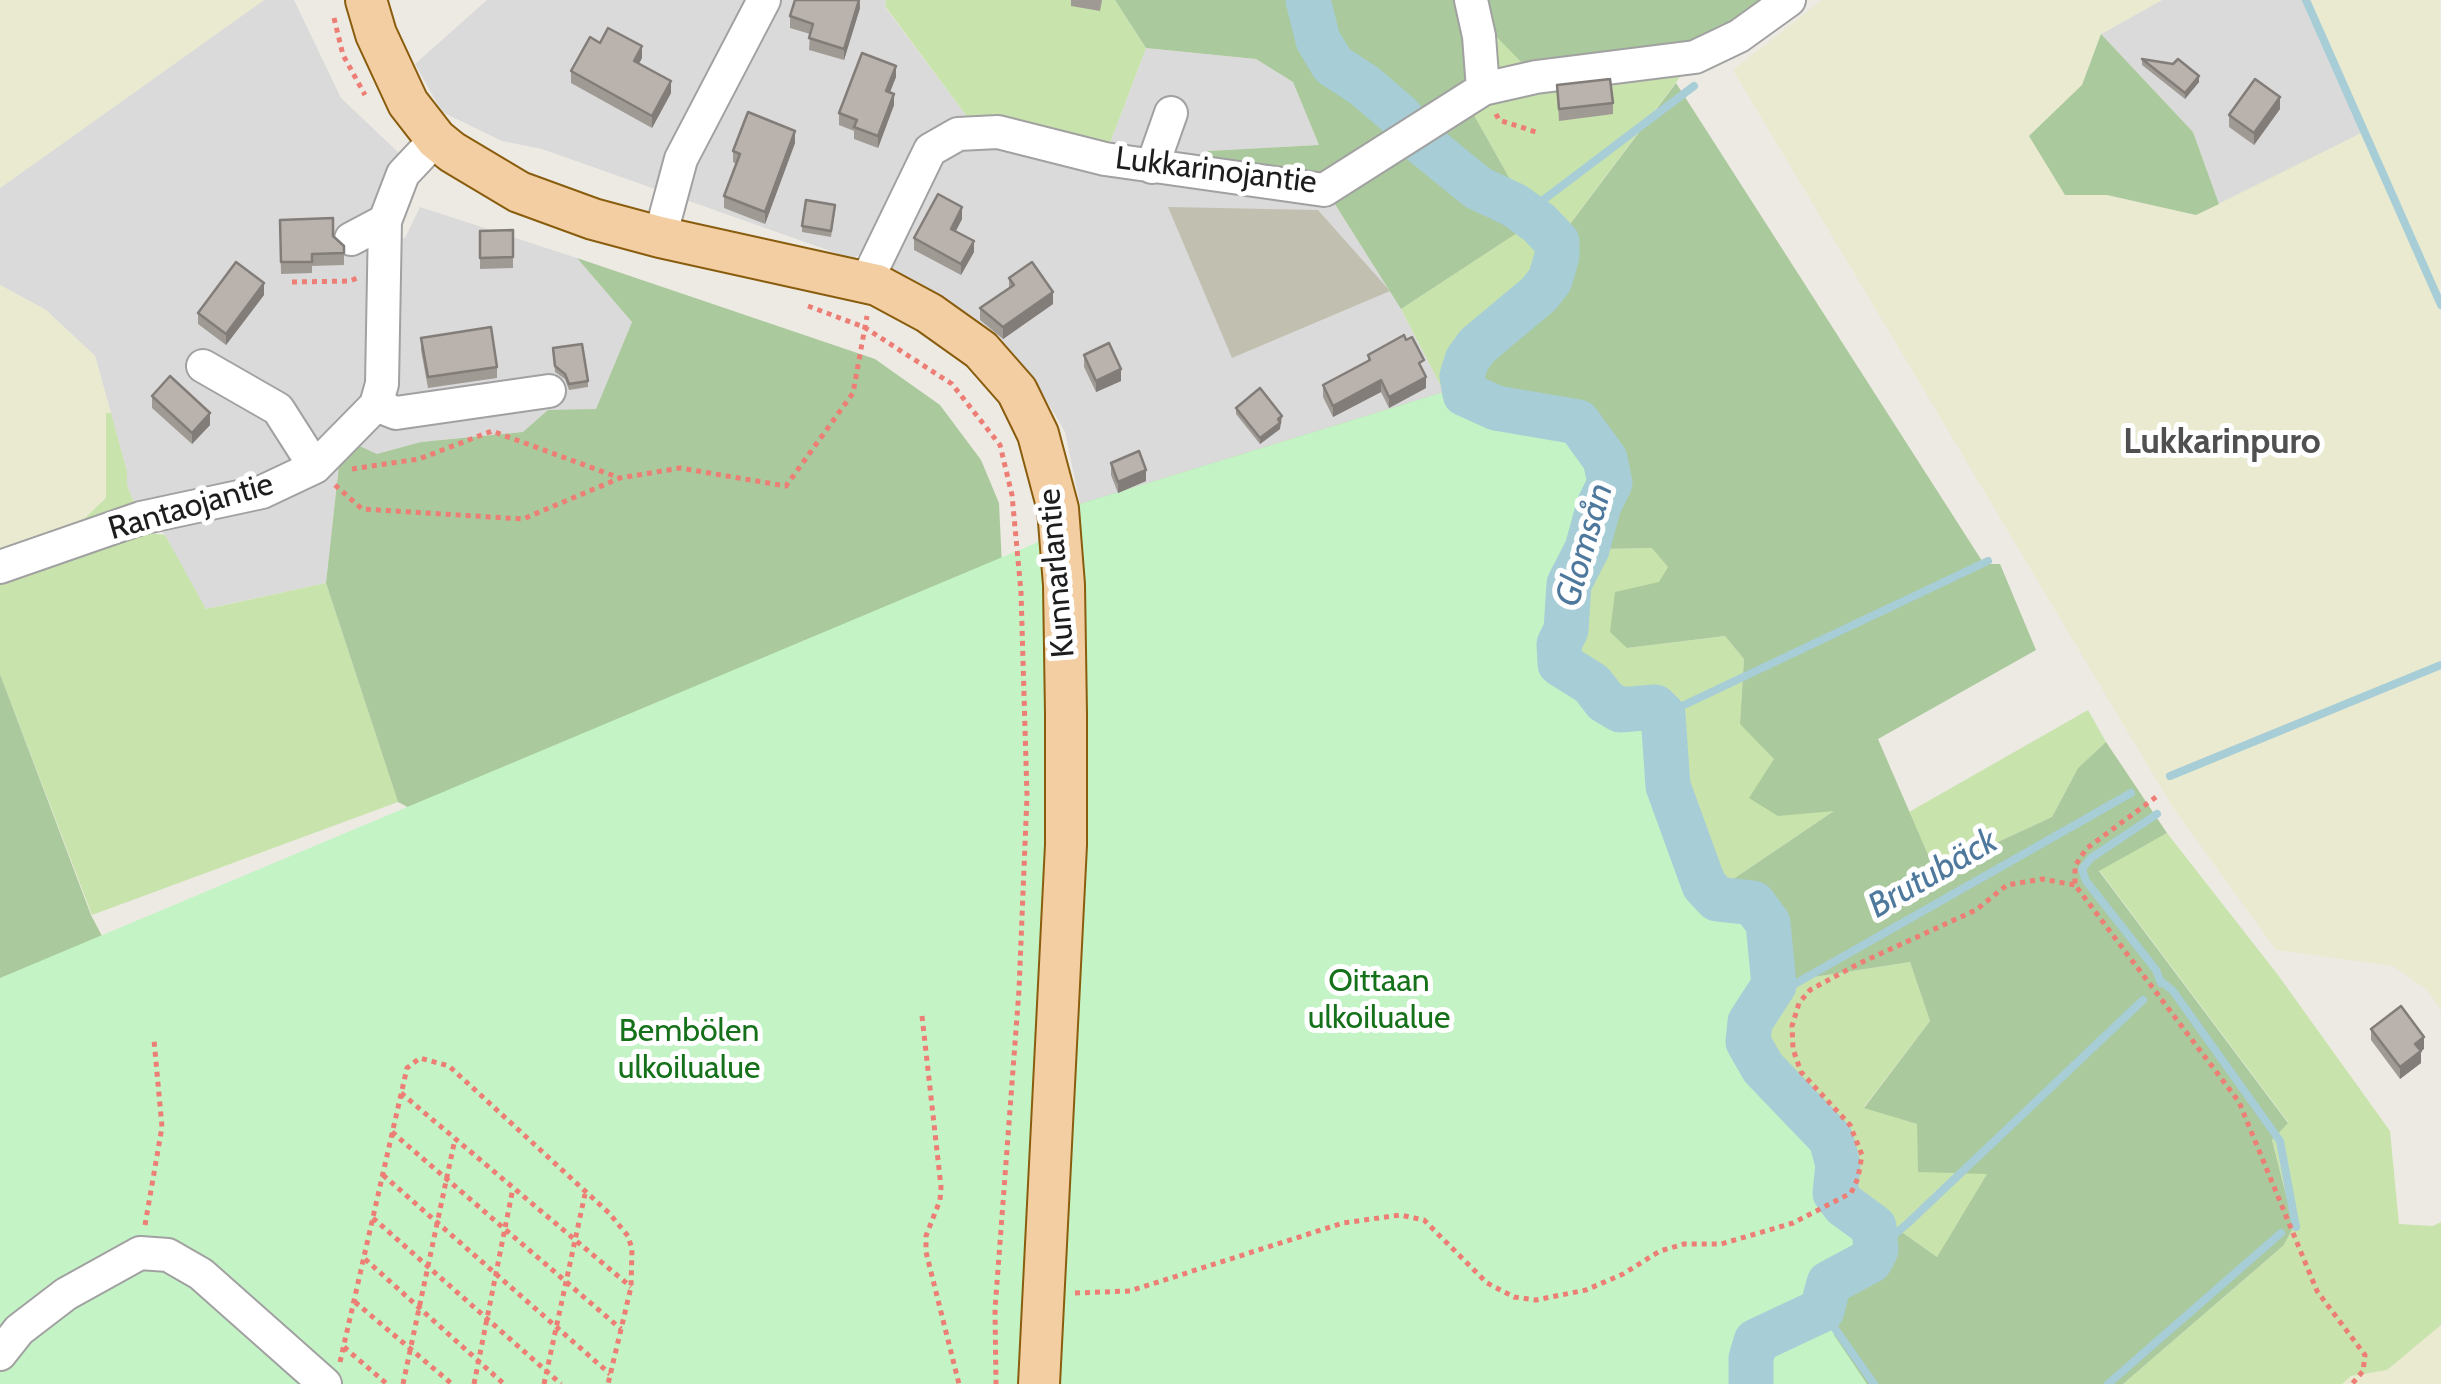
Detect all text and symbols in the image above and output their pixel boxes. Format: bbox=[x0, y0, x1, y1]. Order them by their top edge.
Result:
street label: Lukkarinojantie bbox=[1113, 140, 1319, 202]
district label: Lukkarinpuro bbox=[2123, 422, 2321, 464]
street label: Rantaojantie bbox=[104, 465, 278, 549]
water label: Glomsån bbox=[1547, 479, 1623, 611]
street label: Kunnarlantie bbox=[1030, 487, 1084, 659]
water label: Brutubäck bbox=[1861, 820, 2005, 928]
park label: Oittaan ulkoilualue bbox=[1308, 963, 1450, 1038]
park label: Bembölen ulkoilualue bbox=[618, 1013, 760, 1088]

